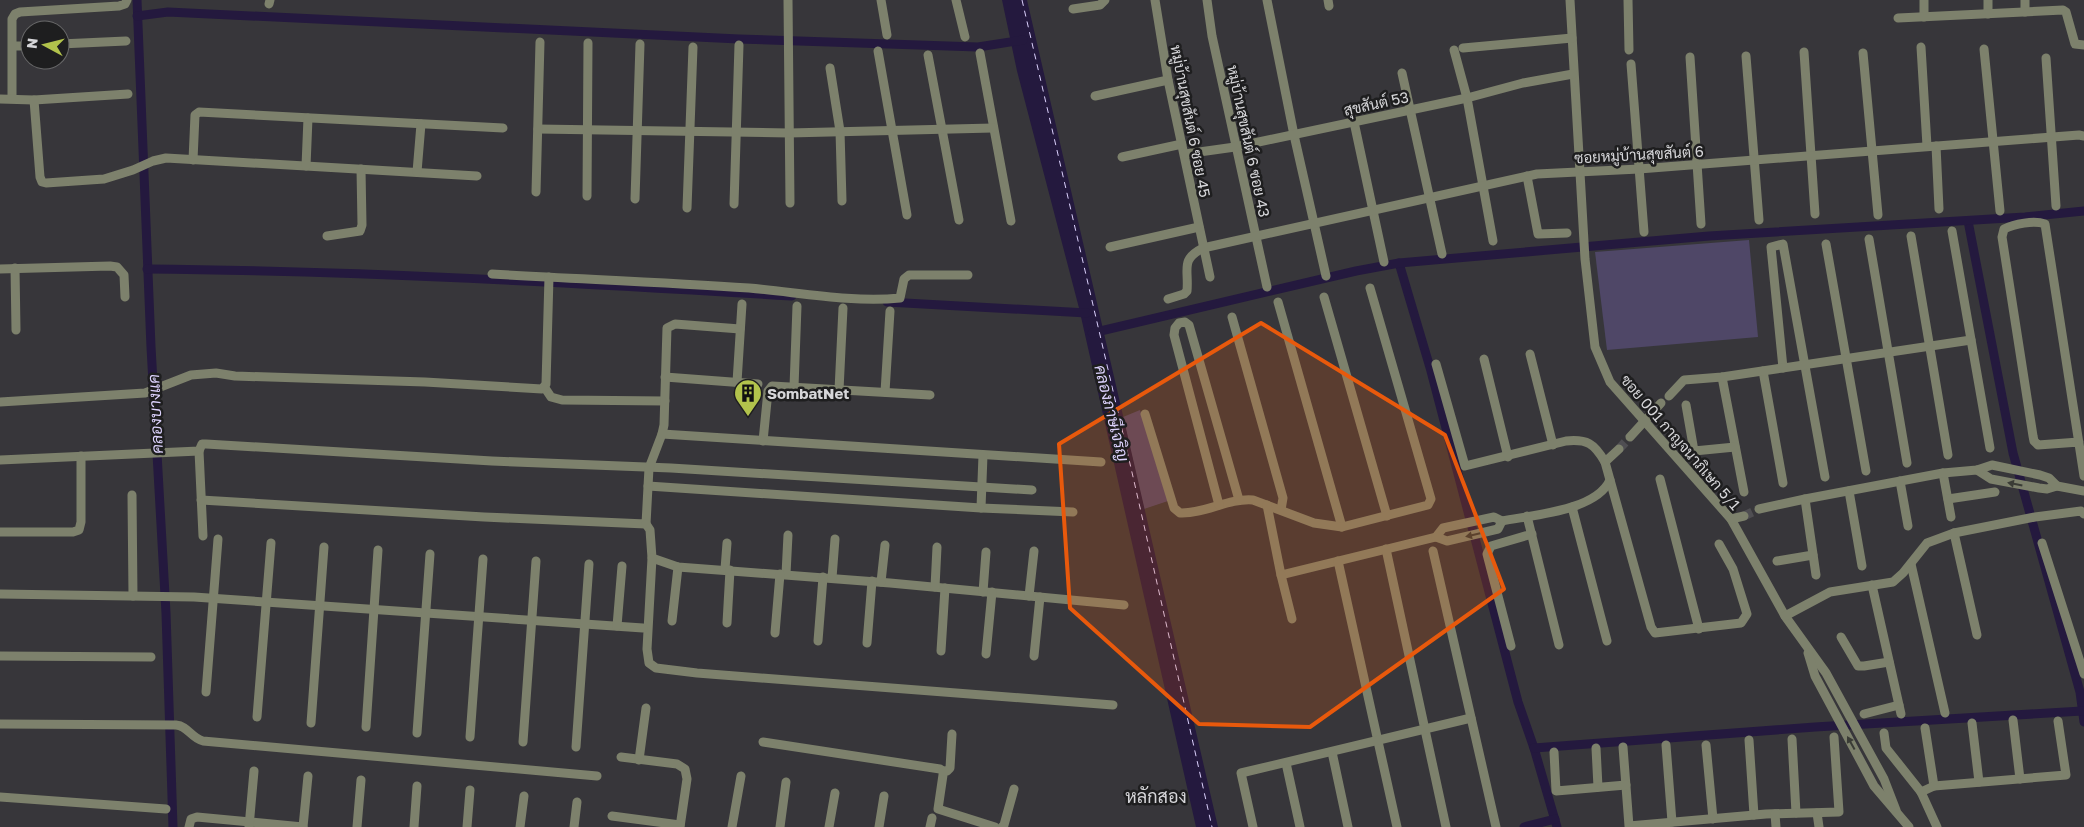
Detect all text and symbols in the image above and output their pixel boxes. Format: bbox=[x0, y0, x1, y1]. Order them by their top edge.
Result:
north arrow bbox=[20, 20, 70, 70]
text: N bbox=[23, 37, 41, 50]
street label: หมู่บ้านสุขสันต์ 6 ซอย 45 bbox=[1164, 43, 1215, 199]
street label: หมู่บ้านสุขสันต์ 6 ซอย 43 bbox=[1221, 63, 1274, 219]
street label: สุขสันต์ 53 bbox=[1342, 87, 1411, 122]
street label: ซอยหมู่บ้านสุขสันต์ 6 bbox=[1574, 142, 1704, 169]
water label: คลองภาษีเจริญ bbox=[1090, 362, 1135, 464]
street label: ซอย 001 กาญจนาภิเษก 5/1 bbox=[1617, 371, 1745, 514]
water label: คลองบางแค bbox=[143, 374, 167, 454]
building icon: SombatNet bbox=[733, 378, 763, 417]
place label: SombatNet bbox=[767, 384, 849, 402]
one-way arrow bbox=[2008, 480, 2023, 488]
one-way arrow bbox=[1465, 531, 1480, 539]
one-way arrow bbox=[1847, 736, 1855, 750]
district label: หลักสอง bbox=[1125, 785, 1187, 807]

